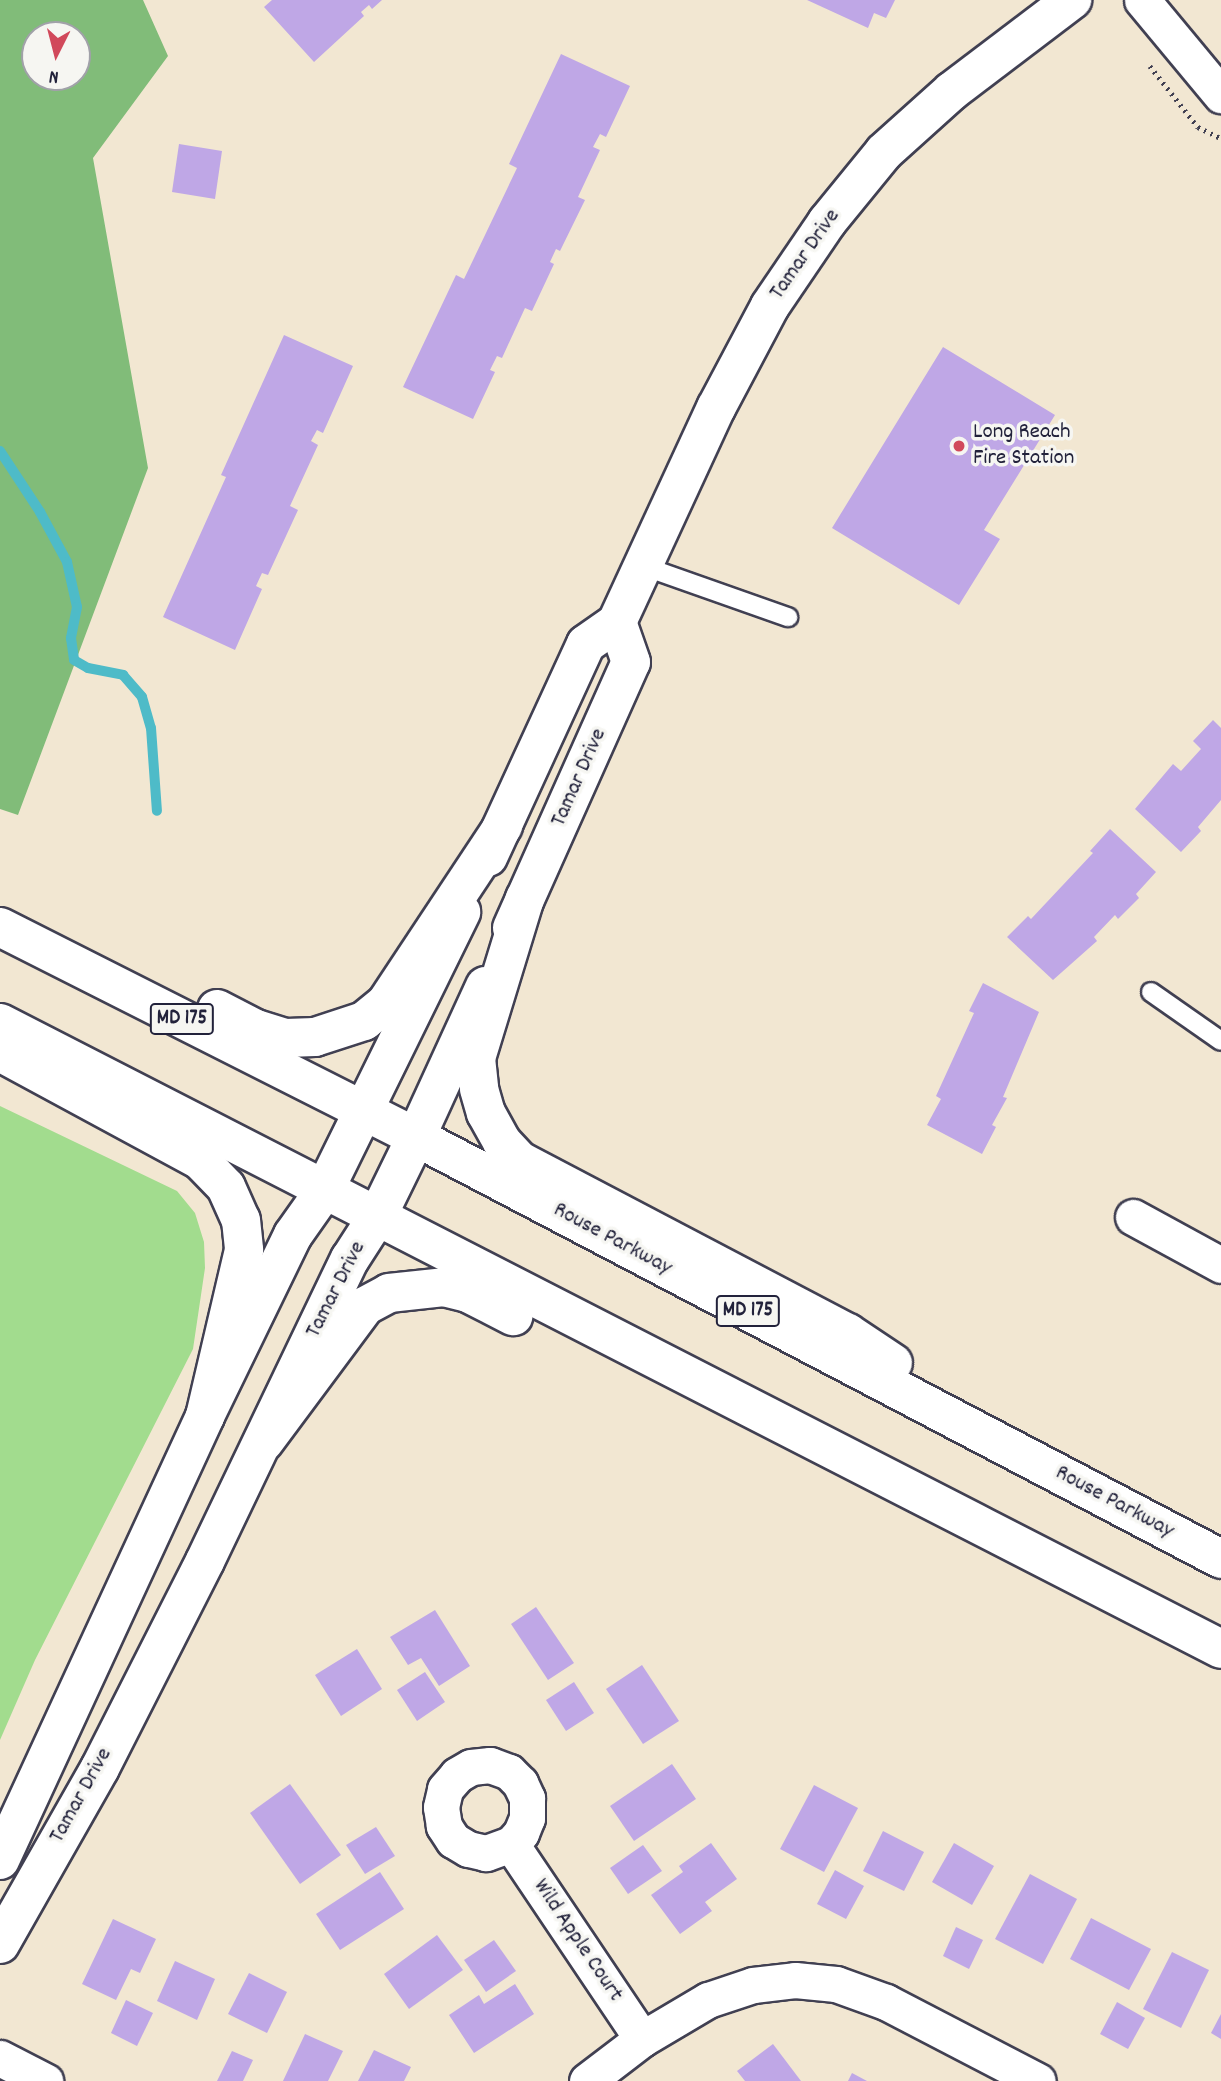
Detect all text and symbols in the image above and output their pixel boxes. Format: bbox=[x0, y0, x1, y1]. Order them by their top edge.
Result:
north arrow bbox=[21, 21, 91, 91]
text: N bbox=[48, 61, 60, 89]
street label: Tamar Drive bbox=[765, 204, 847, 306]
place label: Long Reach Fire Station bbox=[973, 419, 1074, 473]
marker: Long Reach Fire Station bbox=[951, 438, 967, 454]
street label: Tamar Drive bbox=[546, 725, 614, 831]
road number: MD 175 bbox=[149, 1002, 215, 1036]
street label: Rouse Parkway bbox=[548, 1197, 676, 1283]
street label: Tamar Drive bbox=[301, 1237, 373, 1343]
road number: MD 175 bbox=[715, 1294, 781, 1328]
street label: Rouse Parkway bbox=[1050, 1460, 1178, 1546]
street label: Tamar Drive bbox=[45, 1744, 119, 1848]
street label: Wild Apple Court bbox=[526, 1874, 628, 2008]

